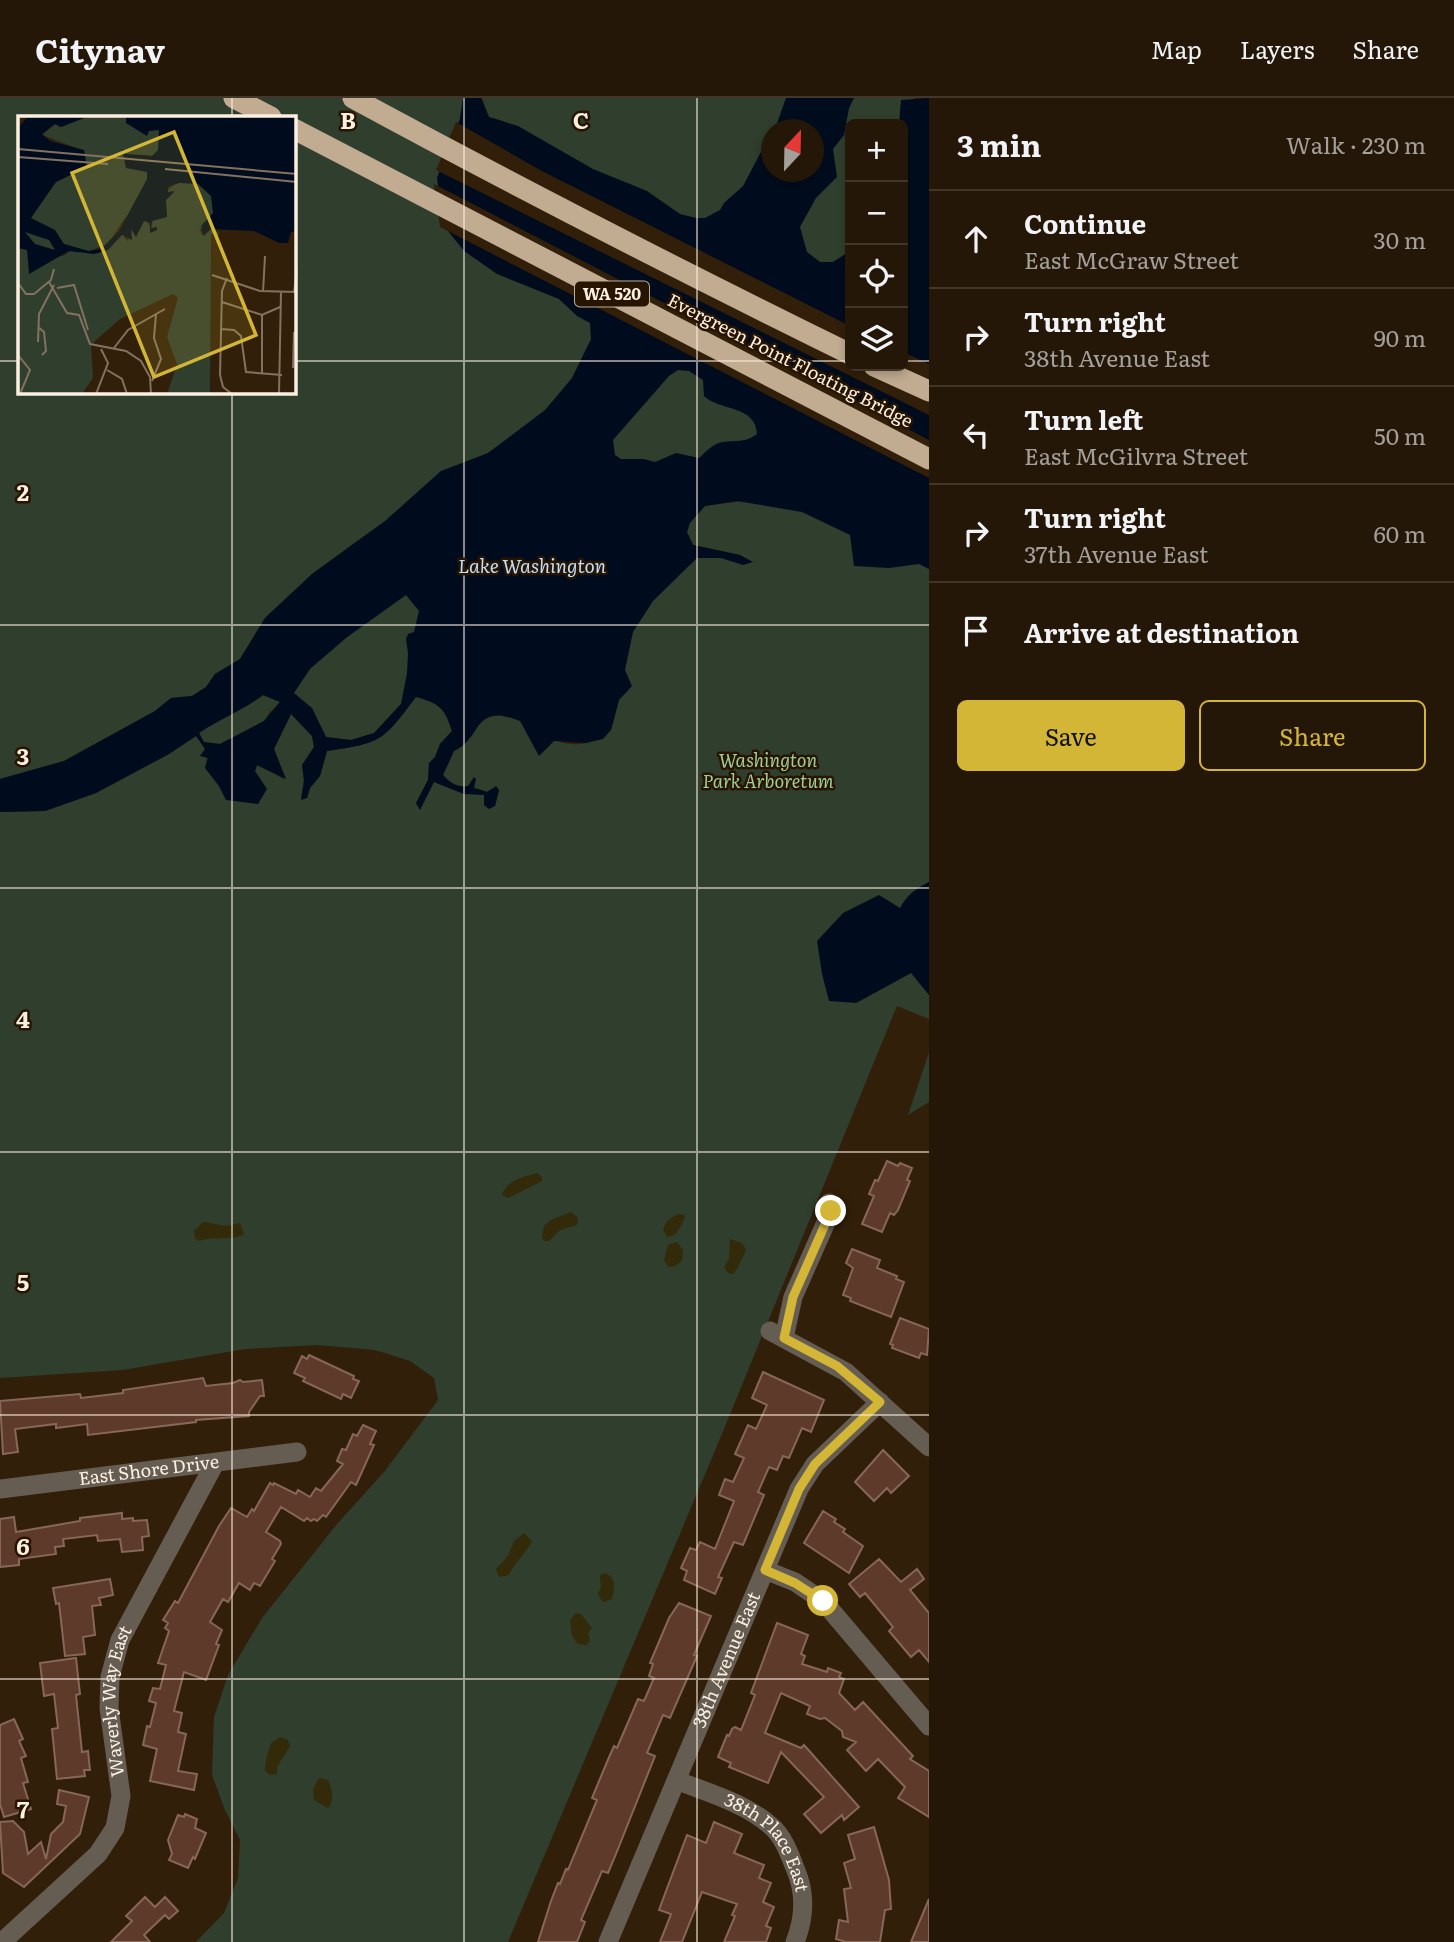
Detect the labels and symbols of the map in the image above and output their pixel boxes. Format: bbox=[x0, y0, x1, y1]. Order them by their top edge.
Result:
text: B bbox=[340, 102, 356, 136]
text: C bbox=[573, 102, 589, 136]
inset map bbox=[18, 116, 296, 394]
north arrow bbox=[761, 119, 824, 182]
road number: WA 520 bbox=[575, 282, 649, 306]
street label: Evergreen Point Floating Bridge bbox=[663, 286, 918, 434]
text: 2 bbox=[17, 474, 29, 508]
water label: Lake Washington bbox=[458, 551, 607, 579]
text: 3 bbox=[17, 738, 29, 772]
park label: Washington Park Arboretum bbox=[702, 746, 834, 794]
text: 4 bbox=[16, 1001, 30, 1035]
route end bbox=[815, 1195, 846, 1226]
text: 5 bbox=[17, 1264, 29, 1298]
street label: East Shore Drive bbox=[77, 1447, 221, 1491]
text: 6 bbox=[16, 1528, 30, 1562]
route start bbox=[807, 1585, 838, 1616]
street label: 38th Avenue East bbox=[685, 1586, 767, 1732]
street label: Waverly Way East bbox=[94, 1619, 138, 1779]
street label: 38th Place East bbox=[720, 1785, 817, 1895]
text: 7 bbox=[17, 1791, 30, 1825]

